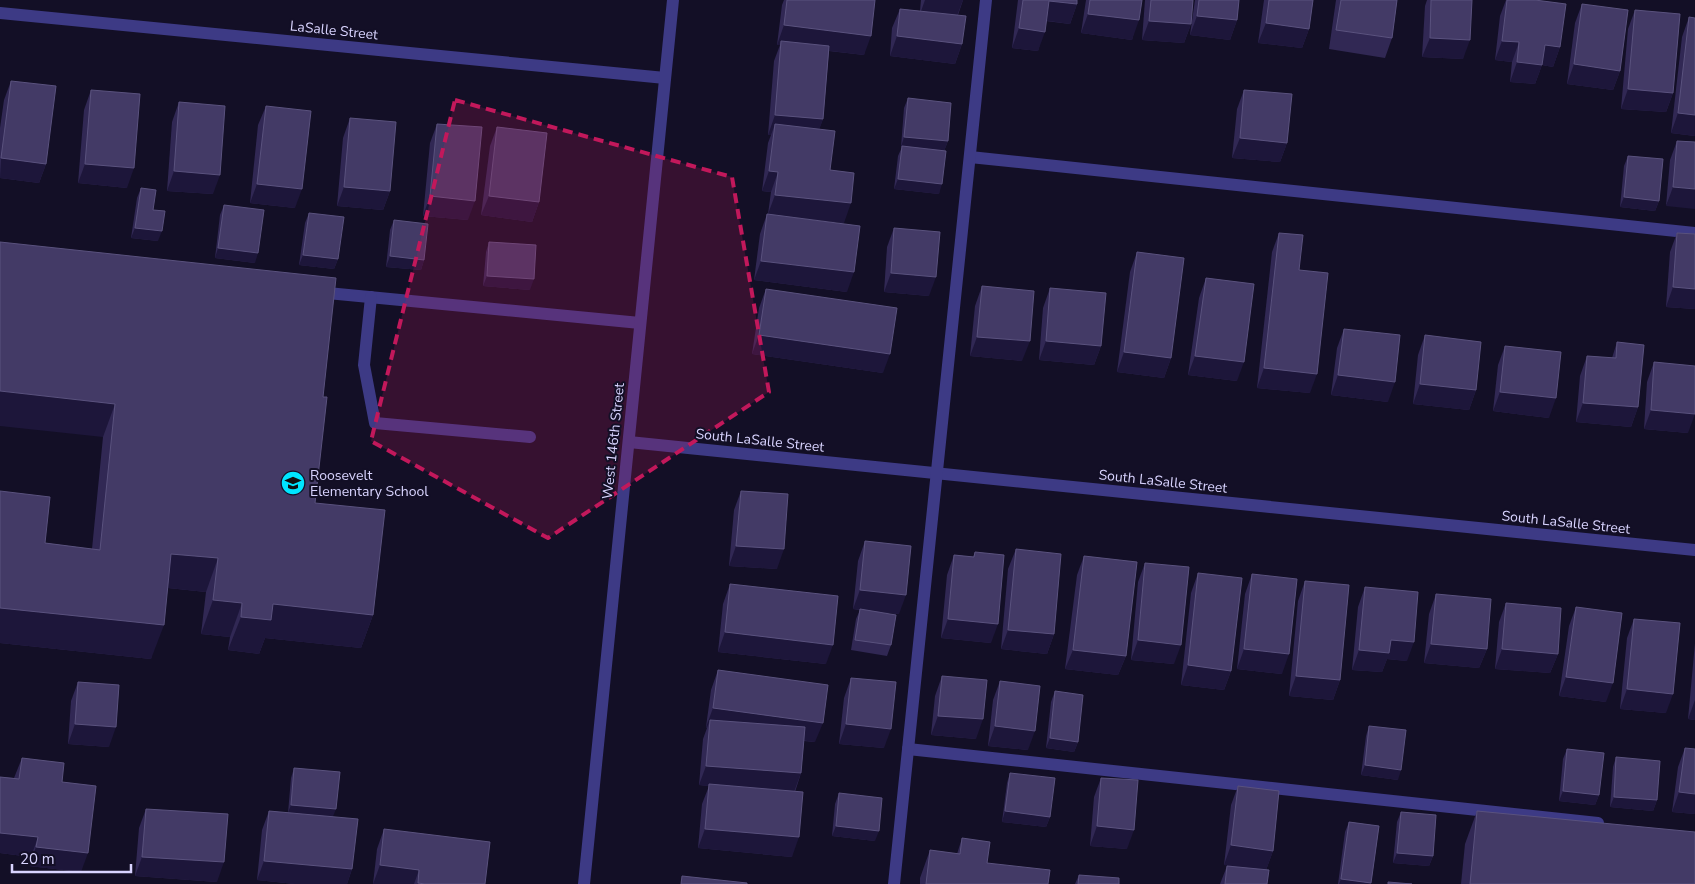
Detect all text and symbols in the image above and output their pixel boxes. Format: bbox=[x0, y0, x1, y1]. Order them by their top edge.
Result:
street label: LaSalle Street bbox=[289, 16, 379, 45]
street label: West 146th Street bbox=[598, 382, 629, 500]
street label: South LaSalle Street bbox=[695, 424, 825, 457]
street label: South LaSalle Street bbox=[1098, 465, 1228, 498]
place label: Roosevelt Elementary School bbox=[310, 466, 429, 501]
school or university icon: Roosevelt Elementary School bbox=[280, 470, 306, 496]
street label: South LaSalle Street bbox=[1501, 506, 1631, 539]
scale bar bbox=[12, 842, 131, 874]
text: 20 m bbox=[20, 849, 55, 869]

